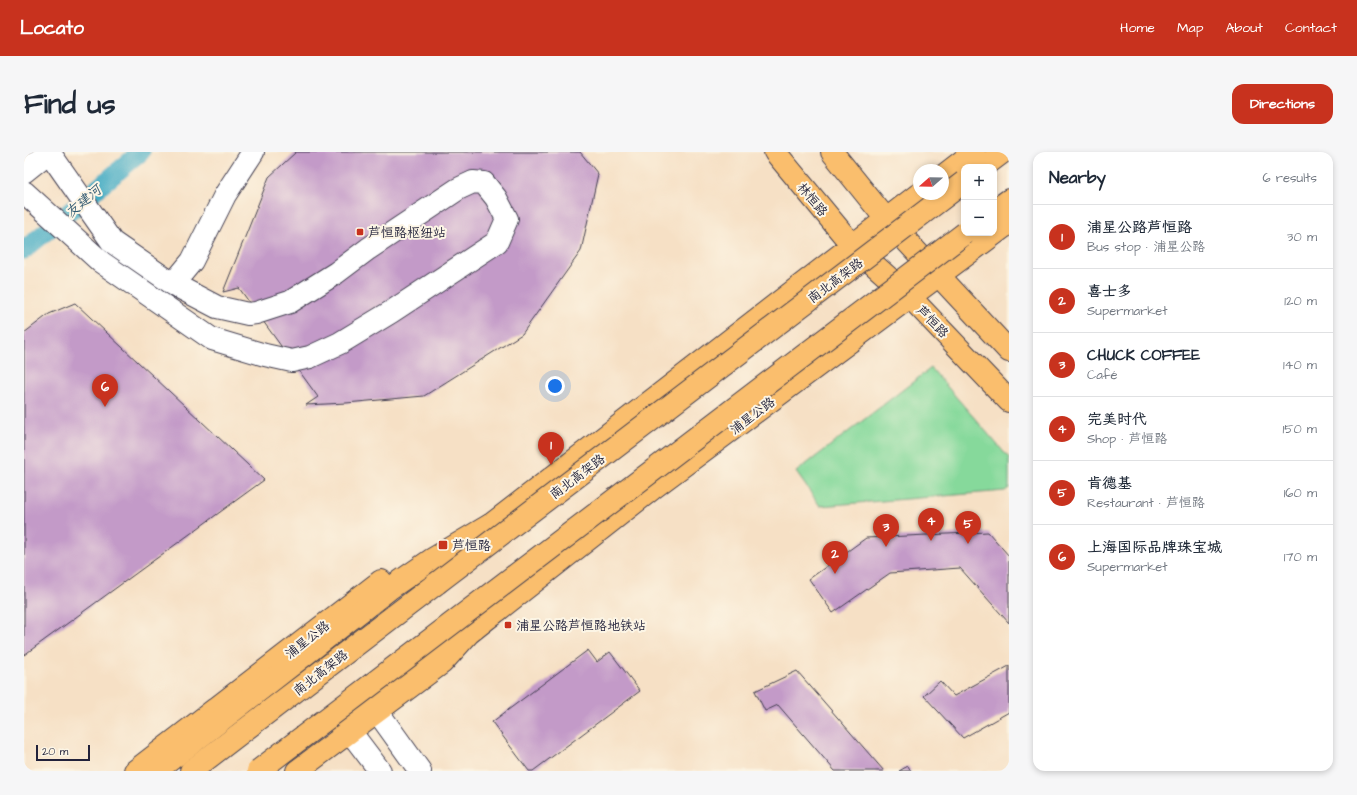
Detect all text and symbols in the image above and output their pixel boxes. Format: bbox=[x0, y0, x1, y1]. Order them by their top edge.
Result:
text: Locato bbox=[20, 15, 84, 42]
text: Home bbox=[1120, 18, 1155, 38]
text: Map bbox=[1177, 18, 1203, 38]
text: About bbox=[1225, 18, 1263, 38]
text: Contact bbox=[1285, 18, 1337, 38]
button: Directions bbox=[1232, 84, 1333, 124]
text: Find us bbox=[24, 85, 115, 124]
north arrow bbox=[913, 164, 949, 200]
map controls bbox=[961, 164, 997, 236]
button: + bbox=[961, 164, 997, 200]
text: Nearby bbox=[1049, 166, 1106, 190]
text: 6 results bbox=[1262, 169, 1317, 187]
water label: 友建河 bbox=[61, 179, 108, 223]
street label: 林恒路 bbox=[793, 179, 832, 220]
button: − bbox=[961, 200, 997, 236]
text: 浦星公路芦恒路 bbox=[1087, 217, 1192, 238]
place label: 芦恒路枢纽站 bbox=[368, 224, 446, 242]
marker: 芦恒路枢纽站 bbox=[355, 227, 365, 237]
text: 1 bbox=[1061, 228, 1063, 246]
text: 30 m bbox=[1287, 228, 1317, 246]
text: Bus stop · 浦星公路 bbox=[1087, 238, 1205, 256]
street label: 南北高架路 bbox=[804, 254, 867, 308]
text: 喜士多 bbox=[1087, 281, 1132, 302]
text: 2 bbox=[1058, 292, 1066, 310]
text: 120 m bbox=[1284, 292, 1317, 310]
street label: 芦恒路 bbox=[912, 301, 952, 342]
text: Supermarket bbox=[1087, 302, 1168, 320]
text: CHUCK COFFEE bbox=[1087, 345, 1200, 366]
text: 3 bbox=[1059, 356, 1065, 374]
text: 140 m bbox=[1283, 356, 1317, 374]
text: Café bbox=[1087, 366, 1118, 384]
pin: 6 bbox=[92, 374, 118, 407]
your location bbox=[545, 376, 565, 396]
street label: 浦星公路 bbox=[726, 393, 779, 439]
text: 完美时代 bbox=[1087, 409, 1147, 430]
text: 4 bbox=[1058, 420, 1066, 438]
text: 150 m bbox=[1283, 420, 1317, 438]
text: Shop · 芦恒路 bbox=[1087, 430, 1168, 448]
pin: 1 bbox=[538, 432, 564, 465]
street label: 南北高架路 bbox=[546, 450, 609, 504]
text: 肯德基 bbox=[1087, 473, 1132, 494]
text: 5 bbox=[1057, 484, 1067, 502]
text: 160 m bbox=[1284, 484, 1317, 502]
text: Restaurant · 芦恒路 bbox=[1087, 494, 1205, 512]
pin: 4 bbox=[918, 508, 944, 541]
pin: 5 bbox=[955, 511, 981, 544]
pin: 3 bbox=[873, 514, 899, 547]
place label: 芦恒路 bbox=[452, 537, 491, 555]
text: 上海国际品牌珠宝城 bbox=[1087, 537, 1222, 558]
marker: 芦恒路 bbox=[437, 539, 449, 551]
pin: 2 bbox=[822, 541, 848, 574]
text: 6 bbox=[1058, 548, 1066, 566]
text: 170 m bbox=[1284, 548, 1317, 566]
text: Supermarket bbox=[1087, 558, 1168, 576]
street label: 浦星公路 bbox=[282, 617, 334, 663]
place label: 浦星公路芦恒路地铁站 bbox=[516, 617, 646, 635]
marker: 浦星公路芦恒路地铁站 bbox=[503, 620, 513, 630]
street label: 南北高架路 bbox=[289, 646, 352, 700]
scale bar bbox=[36, 743, 90, 762]
text: 20 m bbox=[42, 744, 68, 759]

